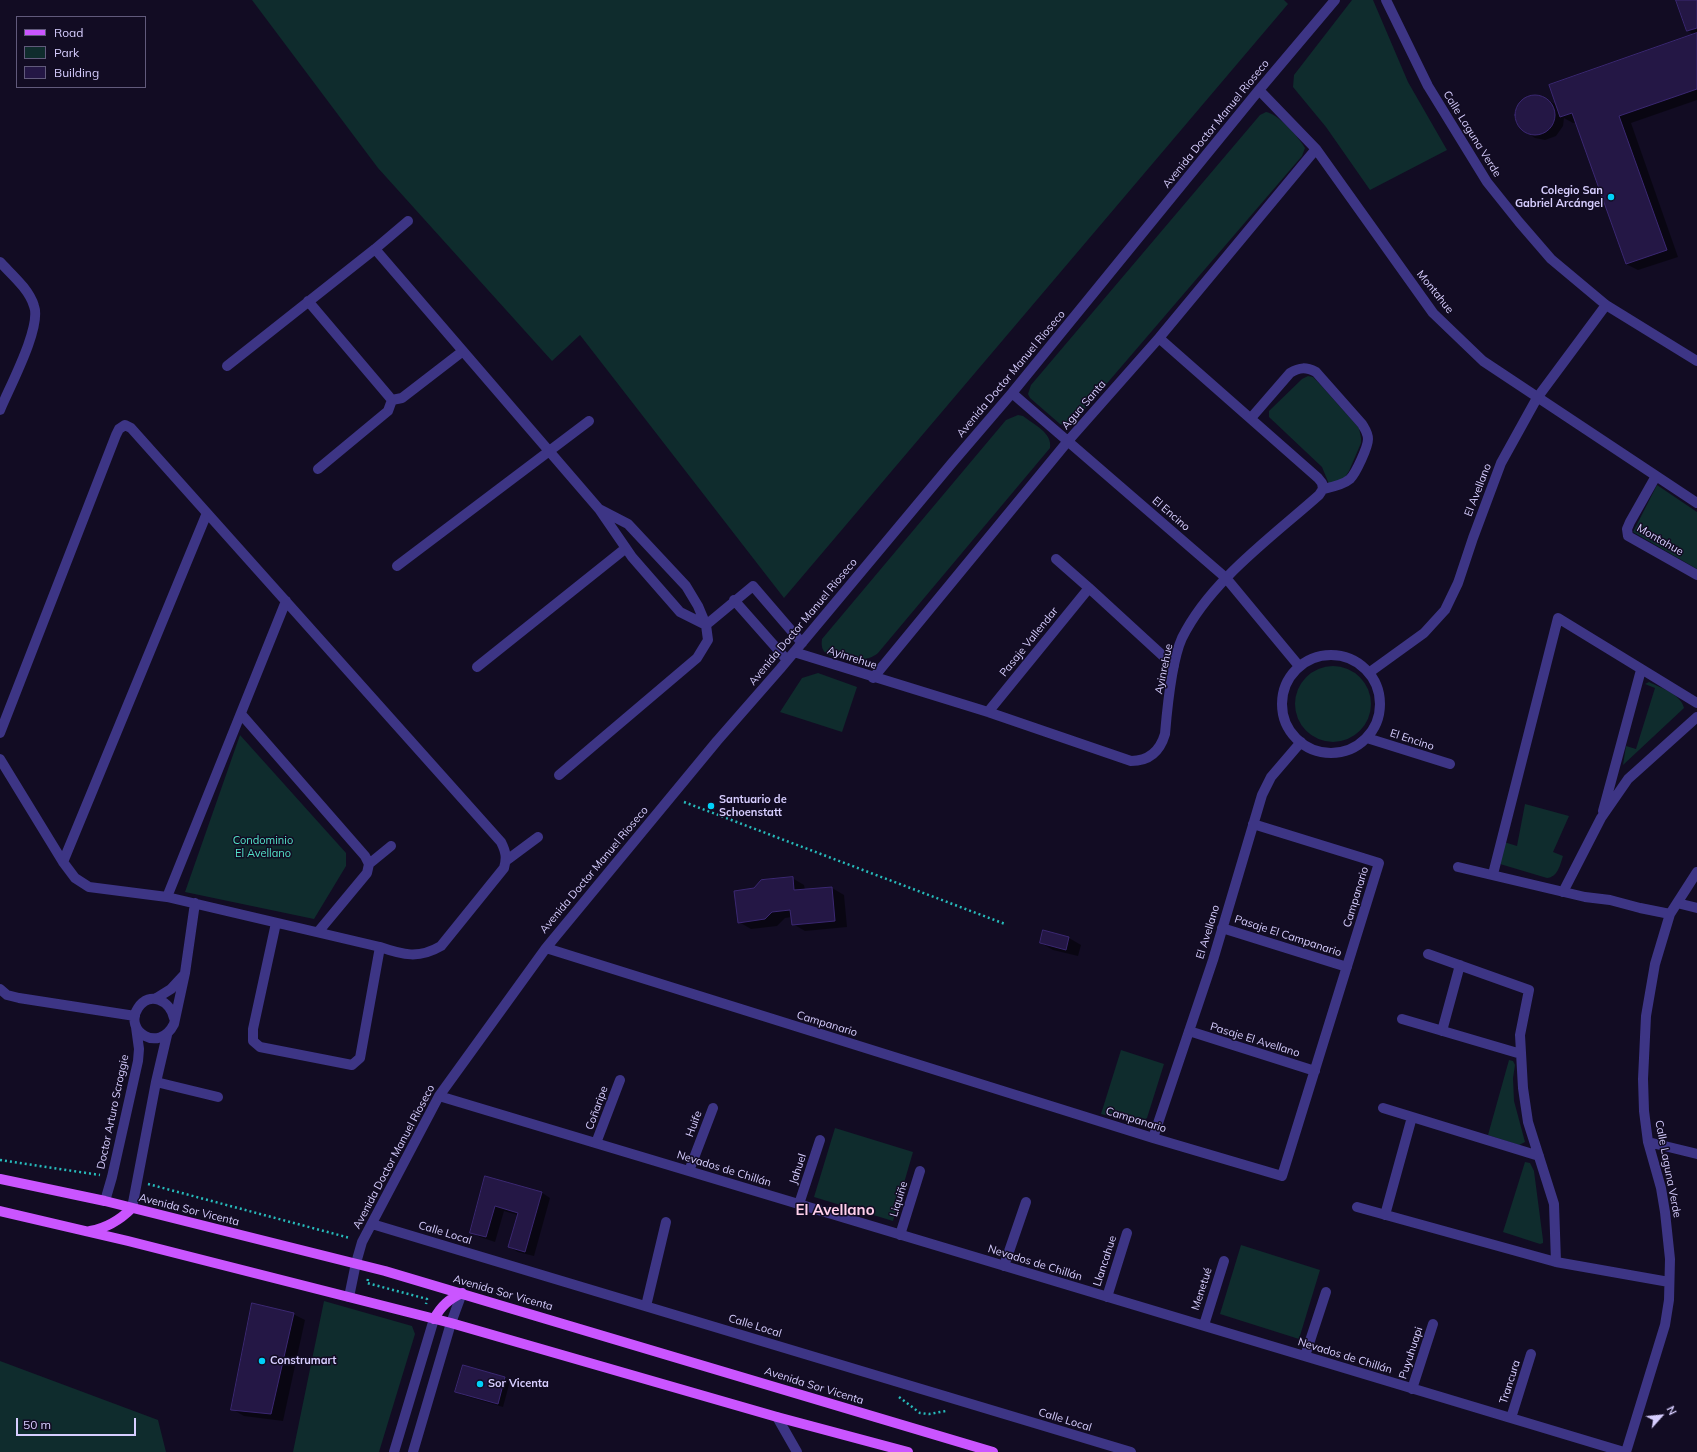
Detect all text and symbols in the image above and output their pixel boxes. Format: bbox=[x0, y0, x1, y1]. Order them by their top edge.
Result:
legend bbox=[16, 16, 146, 88]
text: Road bbox=[54, 25, 83, 40]
text: Park bbox=[54, 45, 79, 60]
street label: Avenida Doctor Manuel Rioseco bbox=[1160, 57, 1272, 191]
text: Building bbox=[54, 65, 99, 80]
street label: Calle Laguna Verde bbox=[1440, 89, 1504, 179]
place label: Colegio San Gabriel Arcángel bbox=[1515, 184, 1603, 210]
marker: Colegio San Gabriel Arcángel bbox=[1606, 192, 1616, 202]
street label: Montahue bbox=[1414, 268, 1456, 316]
street label: Avenida Doctor Manuel Rioseco bbox=[954, 308, 1068, 440]
street label: Agua Santa bbox=[1059, 378, 1109, 432]
street label: El Avellano bbox=[1462, 461, 1494, 519]
street label: El Encino bbox=[1149, 494, 1193, 534]
street label: Montahue bbox=[1634, 521, 1686, 559]
street label: Avenida Doctor Manuel Rioseco bbox=[746, 556, 860, 688]
street label: Pasaje Vallendar bbox=[997, 605, 1061, 679]
street label: Ayinrehue bbox=[1152, 642, 1176, 696]
street label: Ayinrehue bbox=[826, 644, 878, 672]
street label: El Encino bbox=[1388, 727, 1436, 753]
place label: Santuario de Schoenstatt bbox=[719, 793, 787, 819]
marker: Santuario de Schoenstatt bbox=[706, 801, 716, 811]
street label: Avenida Doctor Manuel Rioseco bbox=[537, 804, 651, 936]
park label: Condominio El Avellano bbox=[233, 834, 293, 860]
street label: Campanario bbox=[1341, 865, 1371, 929]
street label: El Avellano bbox=[1193, 903, 1223, 961]
street label: Pasaje El Campanario bbox=[1233, 912, 1343, 960]
street label: Campanario bbox=[795, 1009, 859, 1039]
street label: Pasaje El Avellano bbox=[1209, 1020, 1301, 1060]
street label: Doctor Arturo Scroggie bbox=[94, 1053, 132, 1171]
street label: Avenida Doctor Manuel Rioseco bbox=[350, 1083, 438, 1231]
street label: Coñaripe bbox=[583, 1084, 611, 1132]
street label: Campanario bbox=[1104, 1105, 1168, 1135]
street label: Huife bbox=[683, 1109, 705, 1139]
street label: Calle Laguna Verde bbox=[1652, 1119, 1684, 1219]
street label: Nevados de Chillán bbox=[675, 1148, 773, 1190]
street label: Jahuel bbox=[787, 1152, 809, 1186]
street label: Liquiñe bbox=[887, 1180, 911, 1218]
street label: Avenida Sor Vicenta bbox=[137, 1191, 241, 1229]
district label: El Avellano bbox=[795, 1201, 875, 1219]
street label: Calle Local bbox=[417, 1219, 473, 1247]
street label: Llancahue bbox=[1091, 1234, 1119, 1288]
street label: Nevados de Chillán bbox=[986, 1242, 1084, 1284]
street label: Menetué bbox=[1189, 1266, 1215, 1312]
street label: Avenida Sor Vicenta bbox=[452, 1272, 554, 1314]
street label: Calle Local bbox=[727, 1312, 783, 1340]
street label: Puyuhuapi bbox=[1396, 1325, 1426, 1381]
street label: Nevados de Chillán bbox=[1296, 1335, 1394, 1377]
place label: Construmart bbox=[270, 1354, 336, 1368]
marker: Construmart bbox=[257, 1356, 267, 1366]
street label: Trancura bbox=[1497, 1359, 1523, 1405]
street label: Avenida Sor Vicenta bbox=[763, 1365, 865, 1407]
place label: Sor Vicenta bbox=[488, 1377, 549, 1391]
marker: Sor Vicenta bbox=[475, 1379, 485, 1389]
north arrow bbox=[1641, 1396, 1681, 1436]
text: N bbox=[1664, 1404, 1680, 1417]
street label: Calle Local bbox=[1037, 1406, 1093, 1434]
scale bar bbox=[18, 1410, 138, 1436]
text: 50 m bbox=[23, 1417, 51, 1432]

